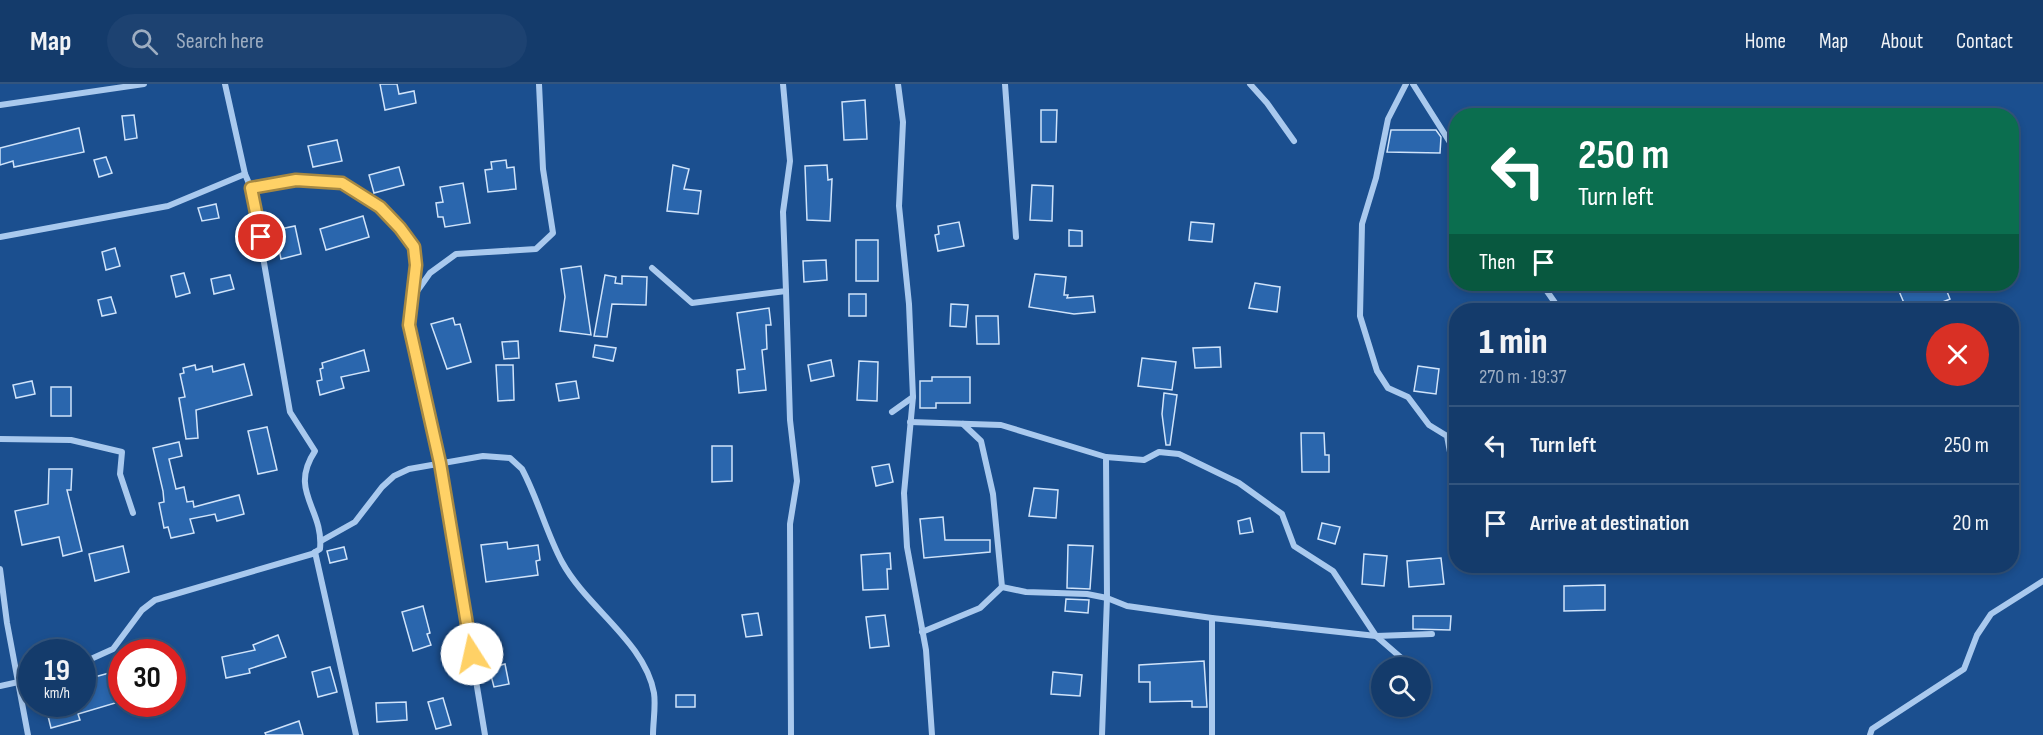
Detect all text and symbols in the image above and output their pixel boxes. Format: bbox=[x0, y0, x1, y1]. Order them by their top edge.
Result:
search box bbox=[107, 14, 527, 68]
text: Map bbox=[30, 25, 71, 58]
icon: search bbox=[128, 25, 161, 58]
text: Search here bbox=[176, 28, 264, 55]
text: Home bbox=[1745, 29, 1786, 54]
text: Map bbox=[1819, 29, 1848, 54]
text: About bbox=[1881, 29, 1923, 54]
text: Contact bbox=[1956, 29, 2013, 54]
text: 250 m bbox=[1578, 130, 1669, 181]
icon: left bbox=[1479, 132, 1557, 210]
text: Turn left bbox=[1578, 181, 1654, 213]
pin bbox=[235, 211, 286, 262]
icon: arrive bbox=[244, 220, 277, 253]
icon: arrive bbox=[1527, 246, 1560, 279]
text: Then bbox=[1479, 249, 1515, 276]
text: 1 min bbox=[1479, 321, 1547, 364]
button: close bbox=[1926, 323, 1989, 386]
text: 270 m · 19:37 bbox=[1479, 365, 1567, 389]
icon: left bbox=[1479, 429, 1512, 462]
text: Turn left bbox=[1530, 432, 1596, 459]
text: 250 m bbox=[1944, 432, 1989, 459]
icon: arrive bbox=[1479, 507, 1512, 540]
text: Arrive at destination bbox=[1530, 510, 1689, 537]
text: 20 m bbox=[1953, 510, 1989, 537]
position arrow bbox=[440, 622, 504, 686]
speed limit sign: 30 bbox=[108, 639, 186, 717]
text: 19 bbox=[44, 653, 70, 689]
map controls bbox=[1371, 657, 1431, 717]
button: search bbox=[1371, 657, 1431, 717]
text: km/h bbox=[44, 684, 70, 703]

